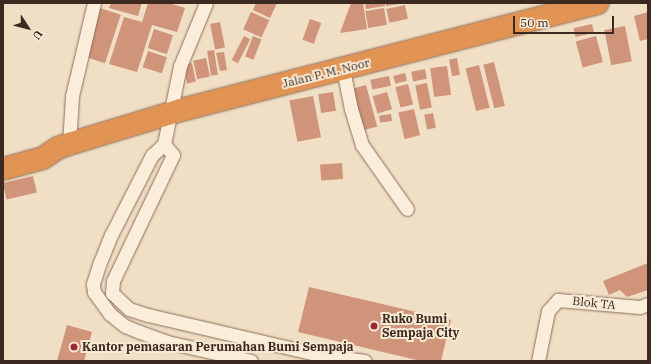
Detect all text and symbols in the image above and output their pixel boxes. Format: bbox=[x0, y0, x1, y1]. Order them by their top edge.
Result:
north arrow bbox=[8, 8, 48, 48]
scale bar bbox=[515, 8, 616, 34]
text: 50 m bbox=[520, 15, 549, 30]
text: U bbox=[30, 28, 46, 43]
street label: Jalan P. M. Noor bbox=[281, 55, 371, 91]
street label: Blok TA bbox=[572, 294, 616, 312]
place label: Ruko Bumi Sempaja City bbox=[382, 312, 459, 340]
marker: Ruko Bumi Sempaja City bbox=[369, 321, 379, 331]
place label: Kantor pemasaran Perumahan Bumi Sempaja bbox=[82, 340, 354, 354]
marker: Kantor pemasaran Perumahan Bumi Sempaja bbox=[69, 342, 79, 352]

